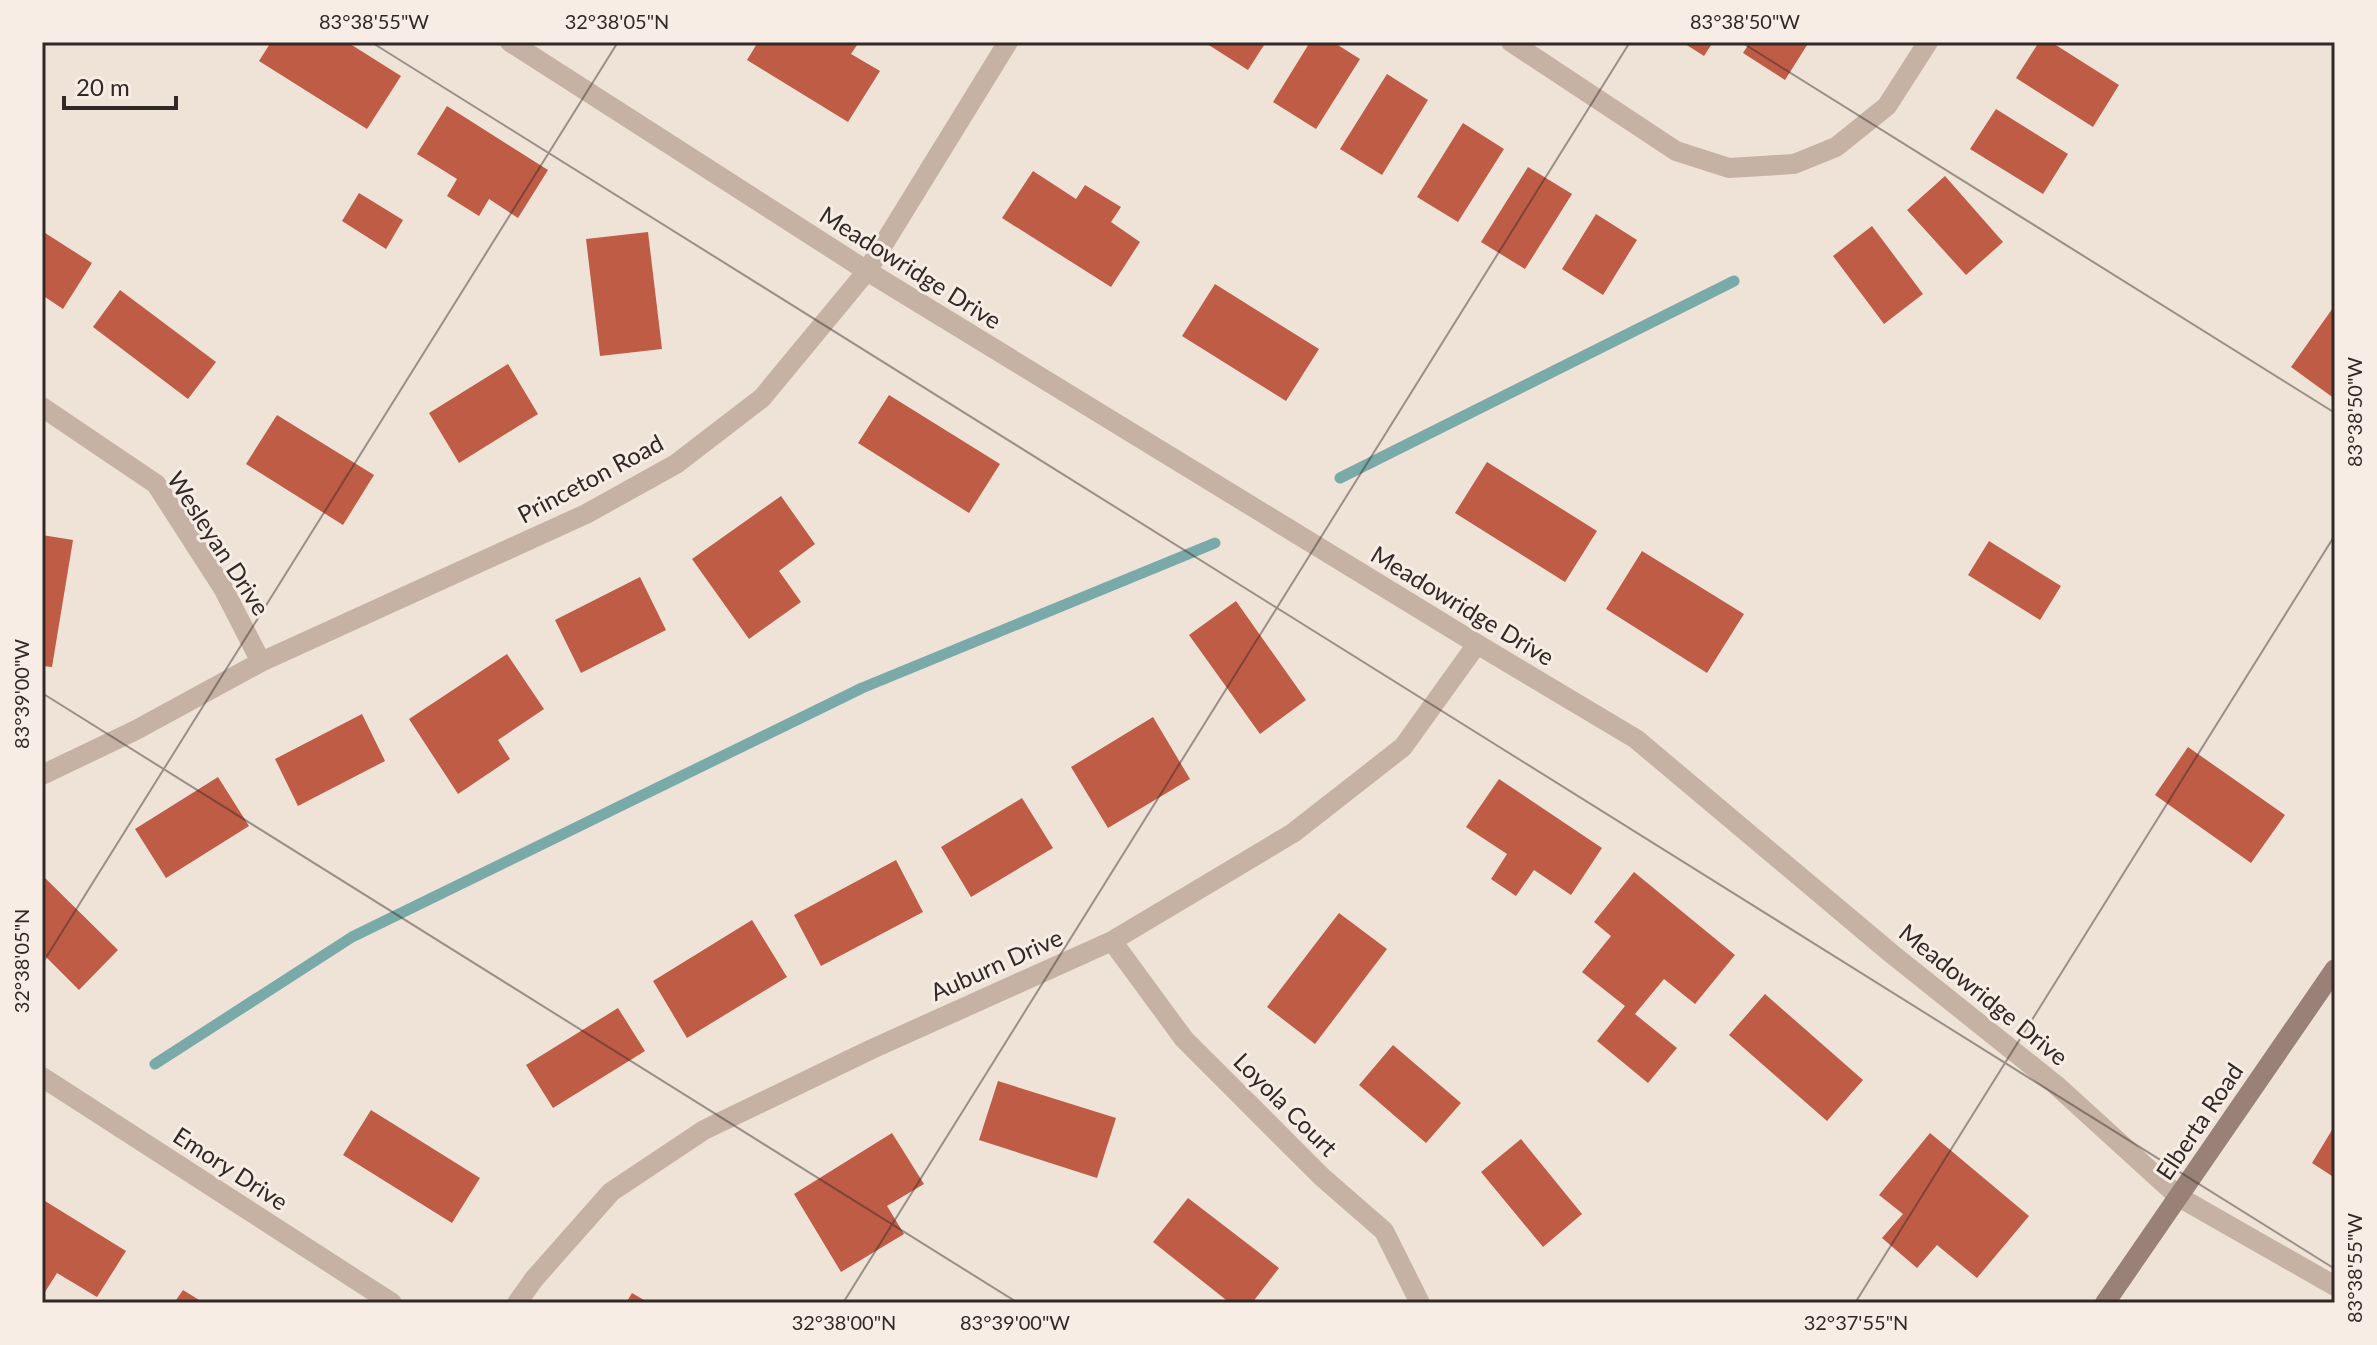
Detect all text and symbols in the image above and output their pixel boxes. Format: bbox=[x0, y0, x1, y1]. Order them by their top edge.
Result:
text: 83°38'55"W bbox=[319, 9, 429, 33]
text: 32°38'05"N bbox=[565, 9, 669, 33]
text: 83°38'50"W bbox=[1690, 9, 1800, 33]
scale bar bbox=[64, 60, 176, 110]
text: 20 m bbox=[76, 72, 130, 101]
street label: Meadowridge Drive bbox=[815, 199, 1007, 335]
text: 83°38'50"W bbox=[2342, 357, 2366, 467]
street label: Princeton Road bbox=[512, 427, 668, 529]
street label: Wesleyan Drive bbox=[162, 466, 276, 620]
street label: Meadowridge Drive bbox=[1366, 539, 1560, 671]
text: 83°39'00"W bbox=[9, 639, 33, 749]
text: 32°38'05"N bbox=[9, 909, 33, 1013]
street label: Meadowridge Drive bbox=[1894, 917, 2074, 1071]
street label: Auburn Drive bbox=[925, 922, 1067, 1006]
street label: Loyola Court bbox=[1228, 1046, 1344, 1162]
street label: Elberta Road bbox=[2149, 1057, 2249, 1185]
street label: Emory Drive bbox=[168, 1120, 294, 1216]
text: 83°38'55"W bbox=[2342, 1213, 2366, 1323]
text: 32°38'00"N bbox=[792, 1310, 896, 1334]
text: 83°39'00"W bbox=[960, 1310, 1070, 1334]
text: 32°37'55"N bbox=[1804, 1310, 1908, 1334]

